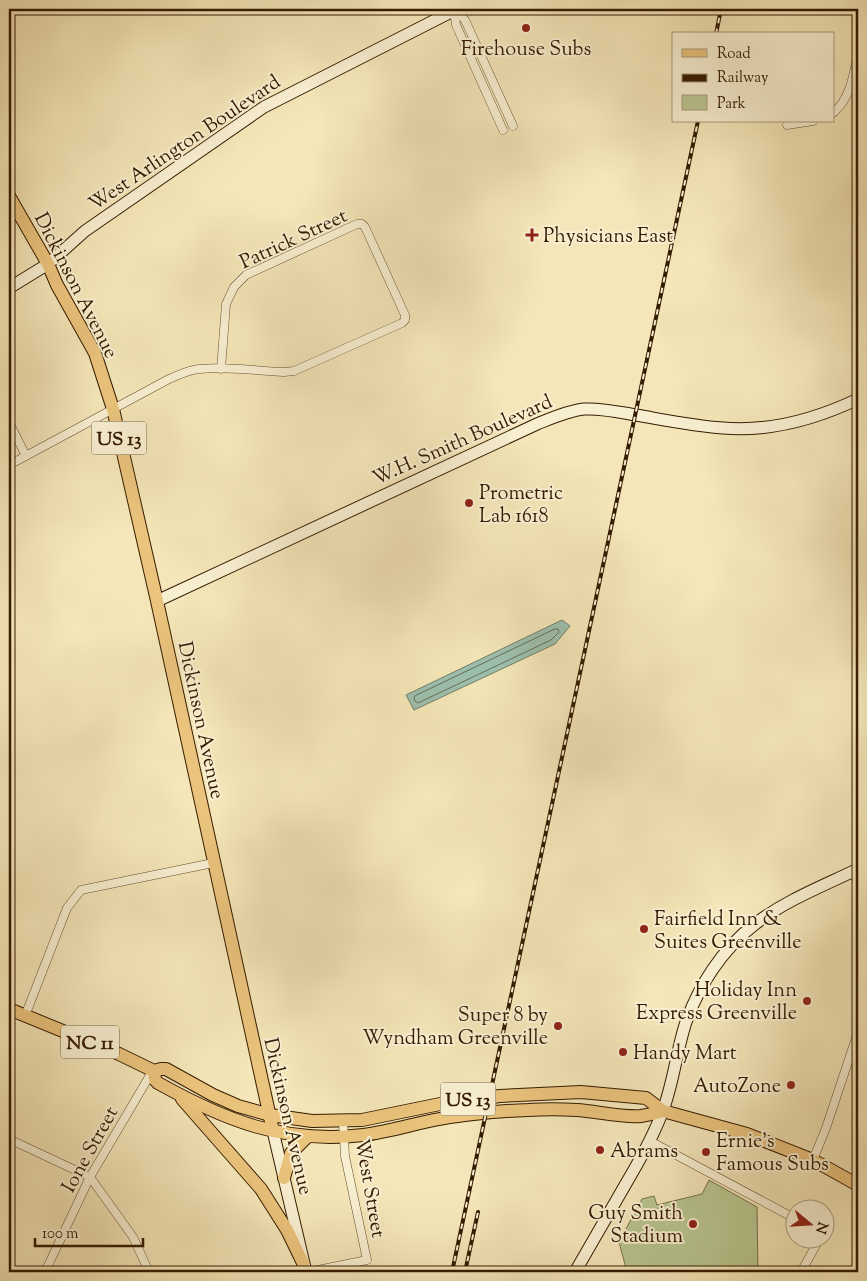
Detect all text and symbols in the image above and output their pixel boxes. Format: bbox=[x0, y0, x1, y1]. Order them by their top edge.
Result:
marker: Firehouse Subs bbox=[520, 22, 532, 34]
legend bbox=[672, 32, 834, 122]
place label: Firehouse Subs bbox=[461, 36, 591, 65]
text: Road bbox=[717, 44, 751, 65]
text: Railway bbox=[717, 68, 769, 89]
street label: West Arlington Boulevard bbox=[84, 69, 287, 219]
text: Park bbox=[717, 94, 746, 115]
street label: Patrick Street bbox=[236, 203, 353, 278]
street label: Dickinson Avenue bbox=[25, 208, 124, 364]
place label: Physicians East bbox=[543, 223, 673, 252]
marker: Physicians East bbox=[525, 228, 539, 242]
street label: W.H. Smith Boulevard bbox=[368, 388, 558, 494]
road number: US 13 bbox=[92, 422, 146, 454]
place label: Prometric Lab 1618 bbox=[479, 480, 563, 532]
marker: Prometric Lab 1618 bbox=[463, 497, 475, 509]
street label: Dickinson Avenue bbox=[169, 639, 230, 802]
place label: Fairfield Inn & Suites Greenville bbox=[654, 906, 801, 958]
marker: Fairfield Inn & Suites Greenville bbox=[638, 923, 650, 935]
place label: Holiday Inn Express Greenville bbox=[636, 977, 797, 1029]
marker: Holiday Inn Express Greenville bbox=[801, 995, 813, 1007]
place label: Super 8 by Wyndham Greenville bbox=[362, 1002, 548, 1054]
marker: Super 8 by Wyndham Greenville bbox=[552, 1020, 564, 1032]
road number: NC 11 bbox=[61, 1026, 119, 1058]
street label: Dickinson Avenue bbox=[254, 1035, 319, 1198]
place label: Handy Mart bbox=[633, 1040, 737, 1069]
marker: Handy Mart bbox=[617, 1046, 629, 1058]
place label: AutoZone bbox=[693, 1073, 781, 1102]
marker: AutoZone bbox=[785, 1079, 797, 1091]
road number: US 13 bbox=[440, 1082, 496, 1116]
street label: Ione Street bbox=[56, 1102, 127, 1198]
place label: Ernie’s Famous Subs bbox=[716, 1128, 829, 1180]
street label: West Street bbox=[346, 1137, 392, 1240]
place label: Abrams bbox=[610, 1138, 678, 1167]
marker: Abrams bbox=[594, 1144, 606, 1156]
marker: Ernie’s Famous Subs bbox=[700, 1146, 712, 1158]
north arrow bbox=[784, 1198, 834, 1248]
place label: Guy Smith Stadium bbox=[588, 1200, 683, 1252]
scale bar bbox=[35, 1216, 142, 1248]
marker: Guy Smith Stadium bbox=[687, 1218, 699, 1230]
text: N bbox=[809, 1219, 832, 1236]
text: 100 m bbox=[42, 1224, 79, 1245]

